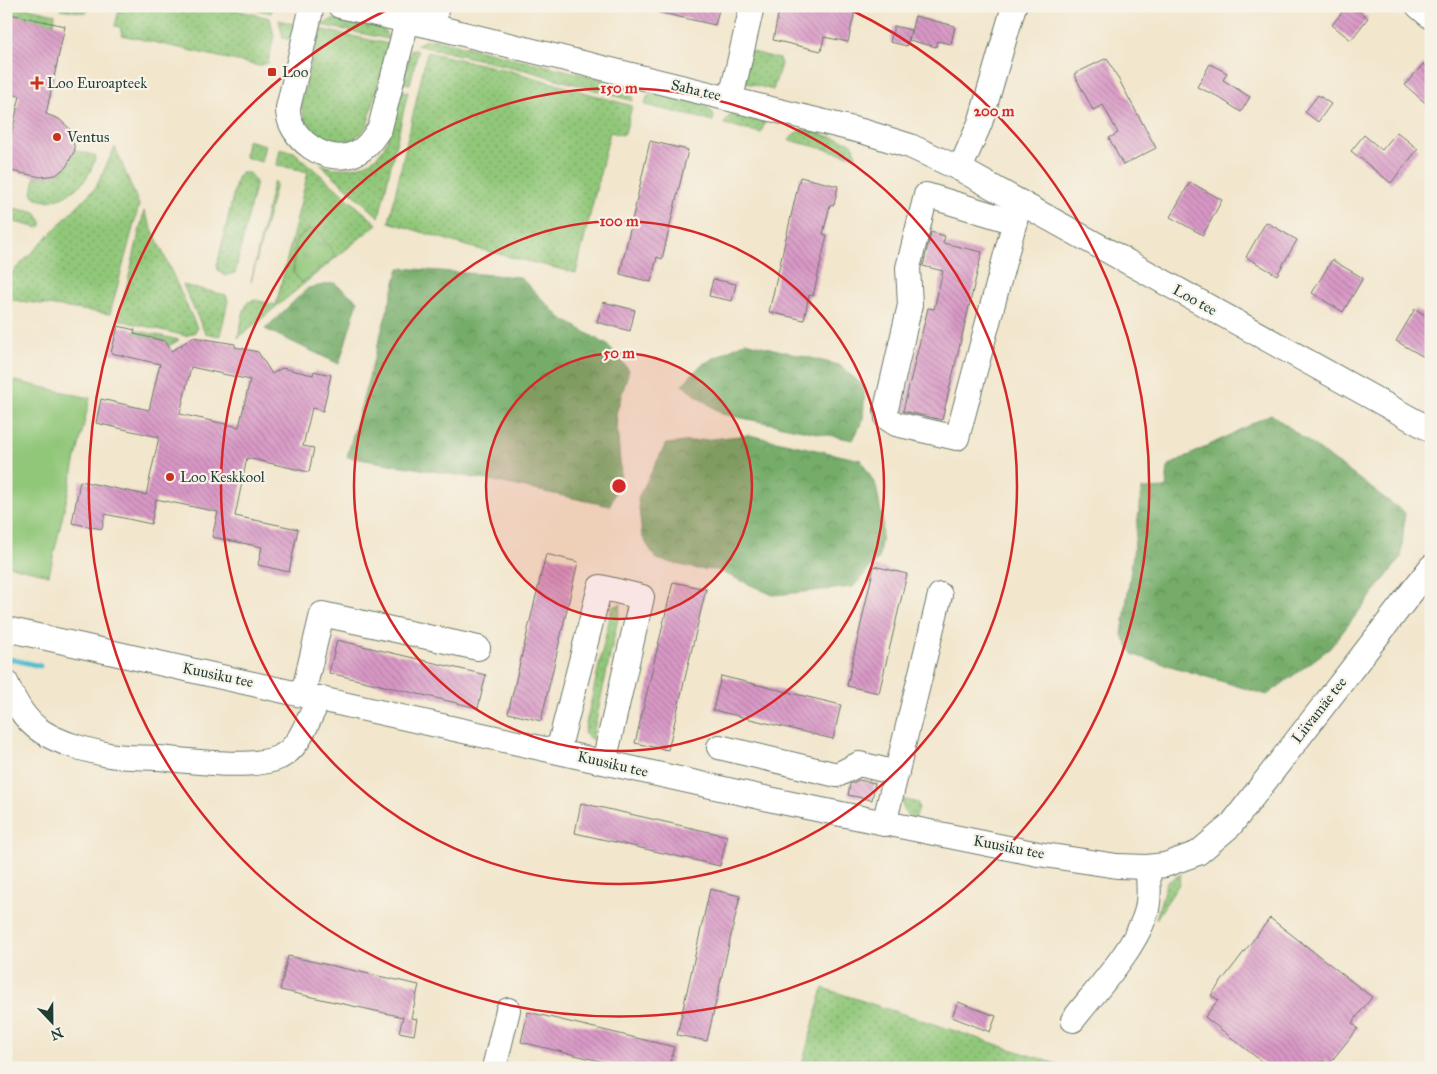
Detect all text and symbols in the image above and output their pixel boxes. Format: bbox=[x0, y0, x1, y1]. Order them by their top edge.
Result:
place label: Loo bbox=[282, 63, 309, 81]
marker: Loo bbox=[266, 66, 278, 78]
place label: Loo Euroapteek bbox=[47, 74, 147, 92]
street label: Saha tee bbox=[669, 76, 723, 104]
marker: Loo Euroapteek bbox=[31, 77, 43, 89]
text: 150 m bbox=[600, 79, 638, 97]
text: 200 m bbox=[974, 102, 1015, 120]
place label: Ventus bbox=[66, 128, 109, 146]
marker: Ventus bbox=[51, 131, 63, 143]
text: 100 m bbox=[599, 212, 639, 230]
street label: Loo tee bbox=[1170, 281, 1220, 319]
text: 50 m bbox=[603, 344, 635, 362]
place label: Loo Keskkool bbox=[180, 468, 266, 486]
marker: Loo Keskkool bbox=[164, 471, 176, 483]
centre of rings bbox=[610, 477, 628, 495]
street label: Kuusiku tee bbox=[181, 659, 255, 691]
street label: Liivamäe tee bbox=[1288, 673, 1350, 747]
street label: Kuusiku tee bbox=[576, 747, 650, 781]
street label: Kuusiku tee bbox=[972, 831, 1046, 863]
north arrow bbox=[28, 996, 78, 1046]
text: N bbox=[48, 1023, 65, 1044]

